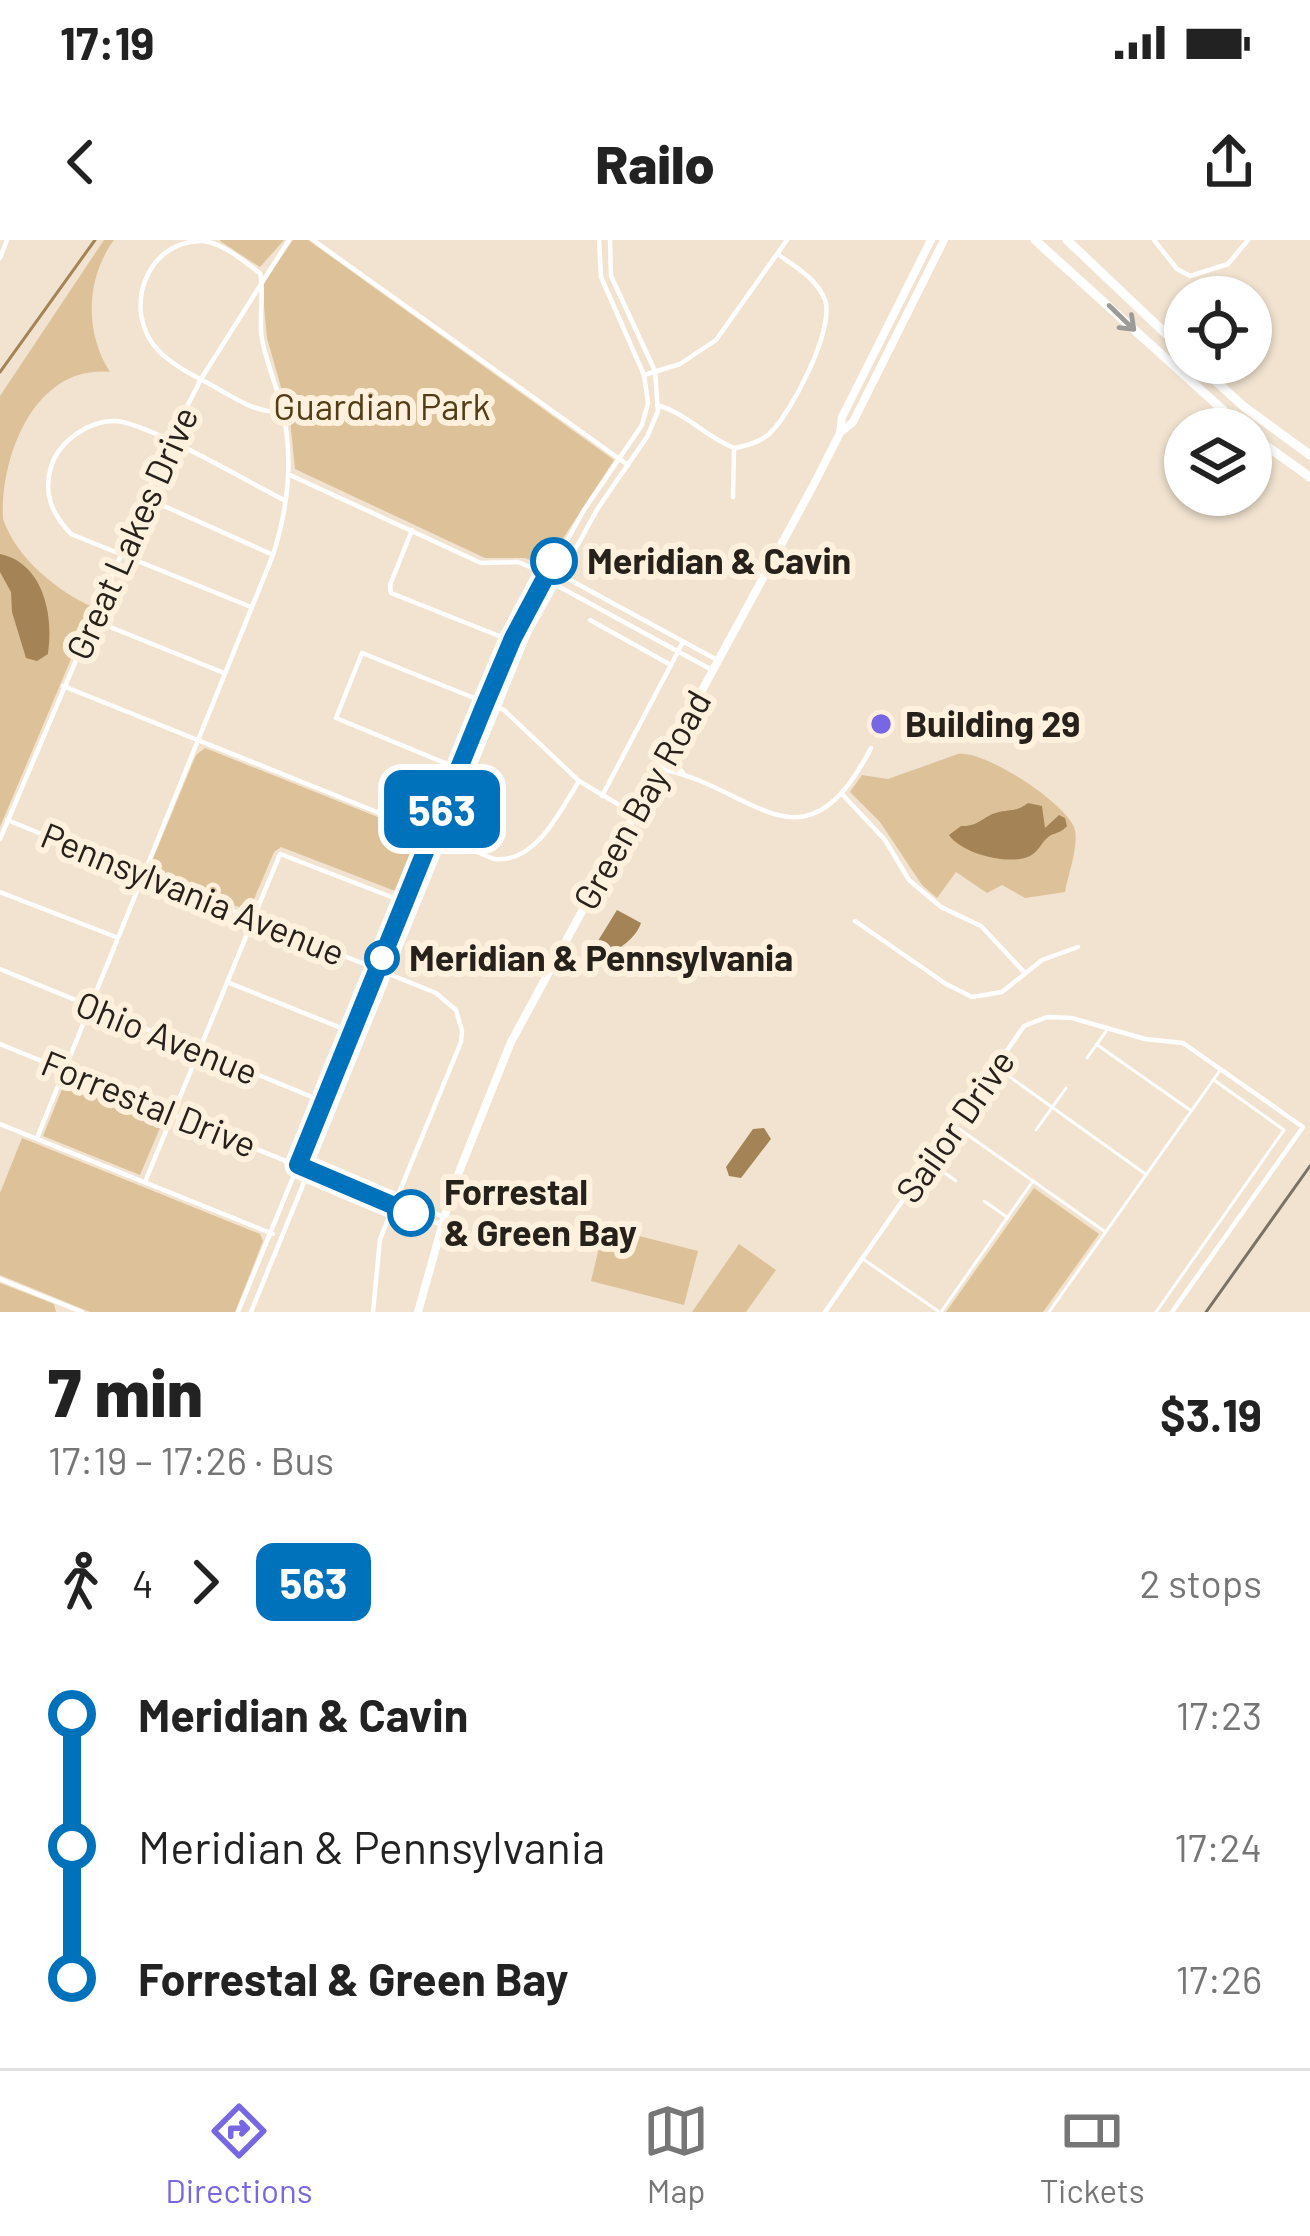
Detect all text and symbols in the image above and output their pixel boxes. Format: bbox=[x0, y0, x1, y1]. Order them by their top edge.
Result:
text: 17:19 bbox=[60, 15, 154, 69]
icon: back bbox=[48, 129, 114, 195]
icon: share bbox=[1196, 129, 1262, 195]
text: Railo bbox=[595, 130, 715, 195]
map controls bbox=[1164, 276, 1272, 516]
button: locate bbox=[1164, 276, 1272, 384]
one-way arrow bbox=[1106, 304, 1136, 332]
park label: Guardian Park bbox=[273, 384, 491, 427]
street label: Great Lakes Drive bbox=[56, 399, 206, 666]
button: layers bbox=[1164, 408, 1272, 516]
place label: Meridian & Cavin bbox=[587, 538, 851, 581]
marker: Meridian & Cavin bbox=[532, 539, 576, 583]
street label: Green Bay Road bbox=[563, 682, 719, 916]
place label: Building 29 bbox=[905, 701, 1080, 744]
marker: Building 29 bbox=[868, 711, 894, 737]
line badge: 563 bbox=[373, 770, 511, 848]
text: 563 bbox=[408, 784, 476, 834]
street label: Pennsylvania Avenue bbox=[36, 812, 352, 973]
place label: Meridian & Pennsylvania bbox=[409, 935, 793, 978]
marker: Meridian & Pennsylvania bbox=[366, 942, 398, 974]
street label: Ohio Avenue bbox=[70, 981, 265, 1093]
street label: Forrestal Drive bbox=[36, 1040, 263, 1165]
street label: Sailor Drive bbox=[885, 1040, 1022, 1210]
place label: Forrestal & Green Bay bbox=[444, 1169, 637, 1253]
marker: Forrestal & Green Bay bbox=[389, 1191, 433, 1235]
text: 7 min bbox=[48, 1351, 203, 1430]
text: $3.19 bbox=[1160, 1387, 1262, 1441]
text: 17:19 – 17:26 · Bus bbox=[48, 1436, 334, 1483]
icon: walk bbox=[48, 1549, 114, 1615]
icon: forward bbox=[172, 1549, 238, 1615]
text: 563 bbox=[280, 1557, 347, 1607]
text: 4 bbox=[132, 1559, 154, 1606]
text: 2 stops bbox=[1139, 1559, 1262, 1606]
text: Meridian & Cavin bbox=[138, 1687, 468, 1741]
text: 17:23 bbox=[1176, 1691, 1262, 1738]
text: Meridian & Pennsylvania bbox=[138, 1819, 605, 1873]
text: 17:24 bbox=[1174, 1823, 1262, 1870]
text: Forrestal & Green Bay bbox=[138, 1951, 568, 2005]
text: 17:26 bbox=[1176, 1955, 1262, 2002]
tab: Directions bbox=[165, 2098, 313, 2210]
tab: Map bbox=[643, 2098, 709, 2210]
tab: Tickets bbox=[1040, 2098, 1145, 2210]

